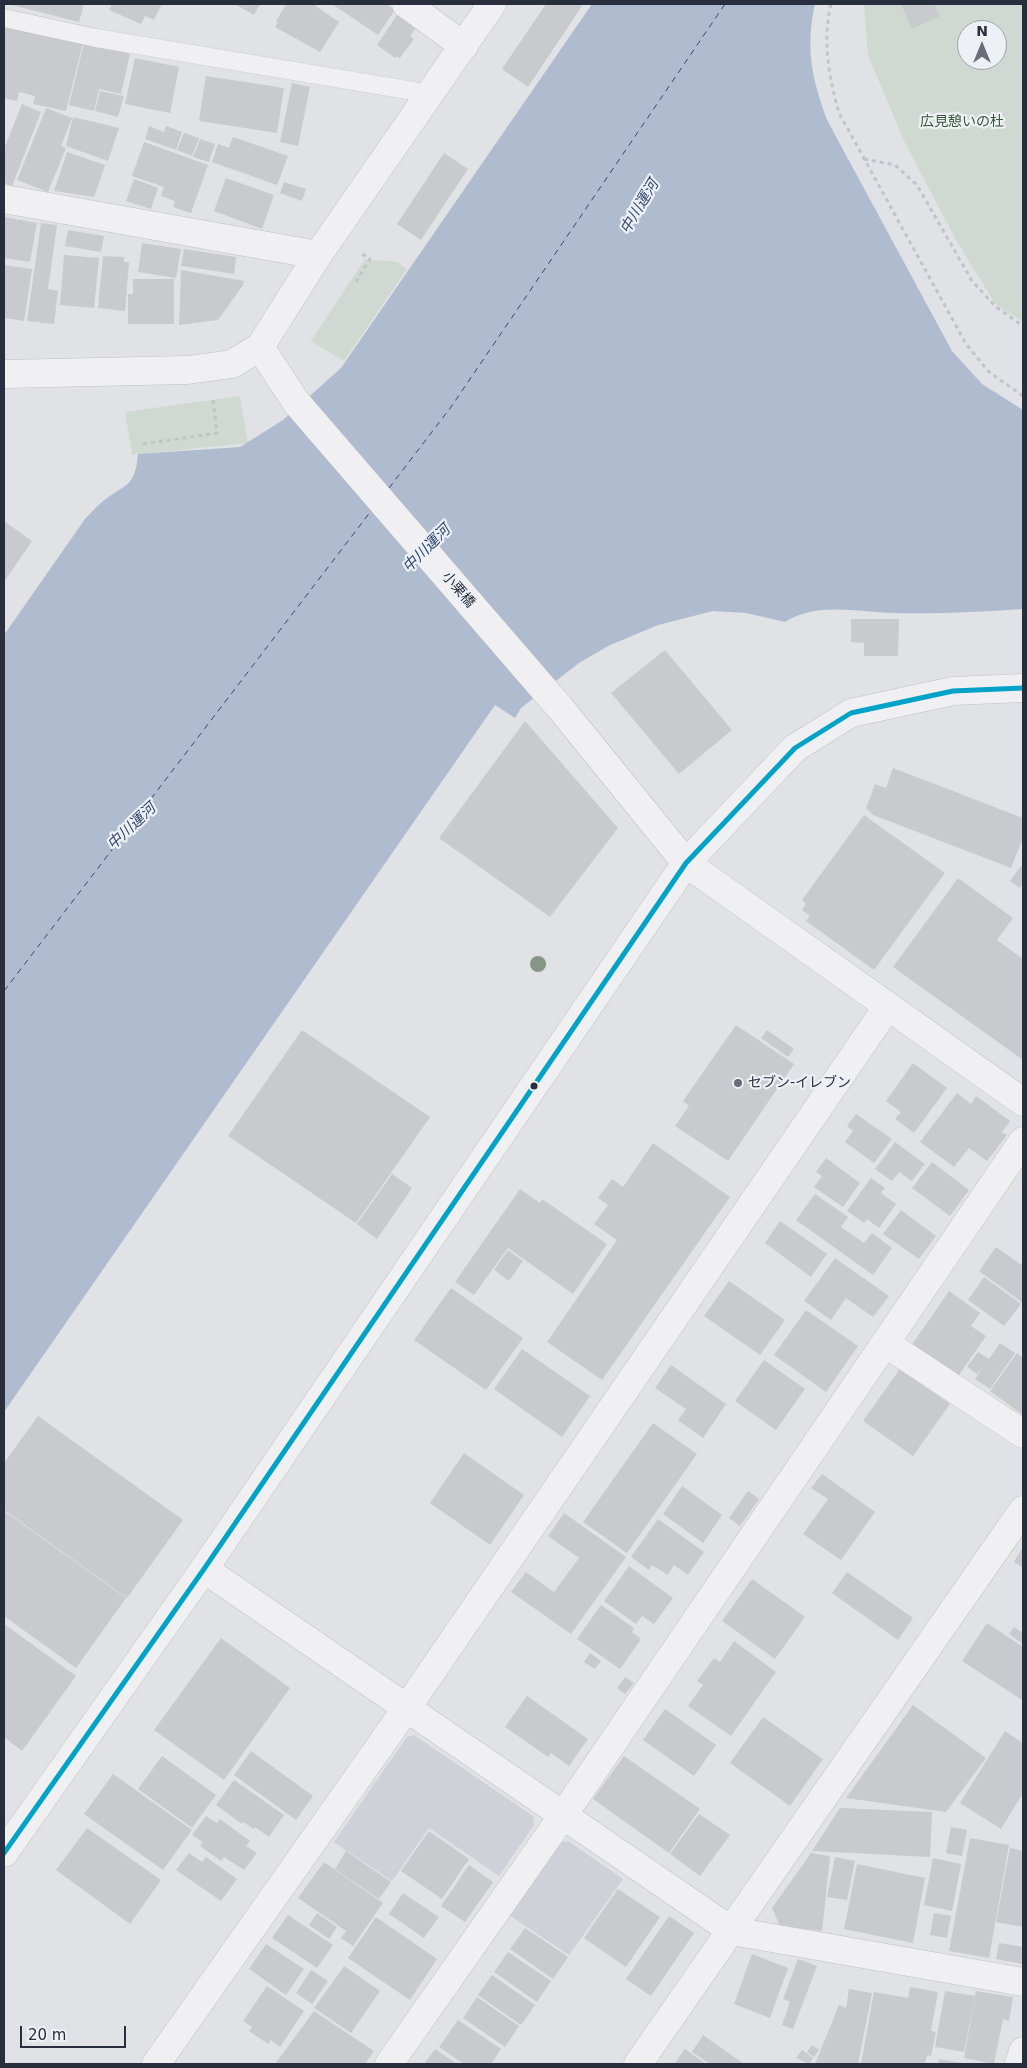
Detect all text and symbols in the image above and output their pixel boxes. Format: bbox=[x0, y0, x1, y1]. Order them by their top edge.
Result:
north arrow bbox=[957, 20, 1007, 70]
text: N bbox=[976, 23, 988, 39]
park label: 広見憩いの杜 bbox=[920, 114, 1004, 130]
water label: 中川運河 bbox=[617, 177, 663, 237]
water label: 中川運河 bbox=[399, 521, 455, 577]
street label: 小栗橋 bbox=[438, 569, 478, 611]
water label: 中川運河 bbox=[104, 800, 160, 854]
place label: セブン-イレブン bbox=[748, 1075, 851, 1091]
marker: セブン-イレブン bbox=[732, 1077, 744, 1089]
unlabelled marker bbox=[529, 1081, 539, 1091]
scale bar bbox=[22, 2016, 129, 2048]
text: 20 m bbox=[28, 2026, 66, 2044]

